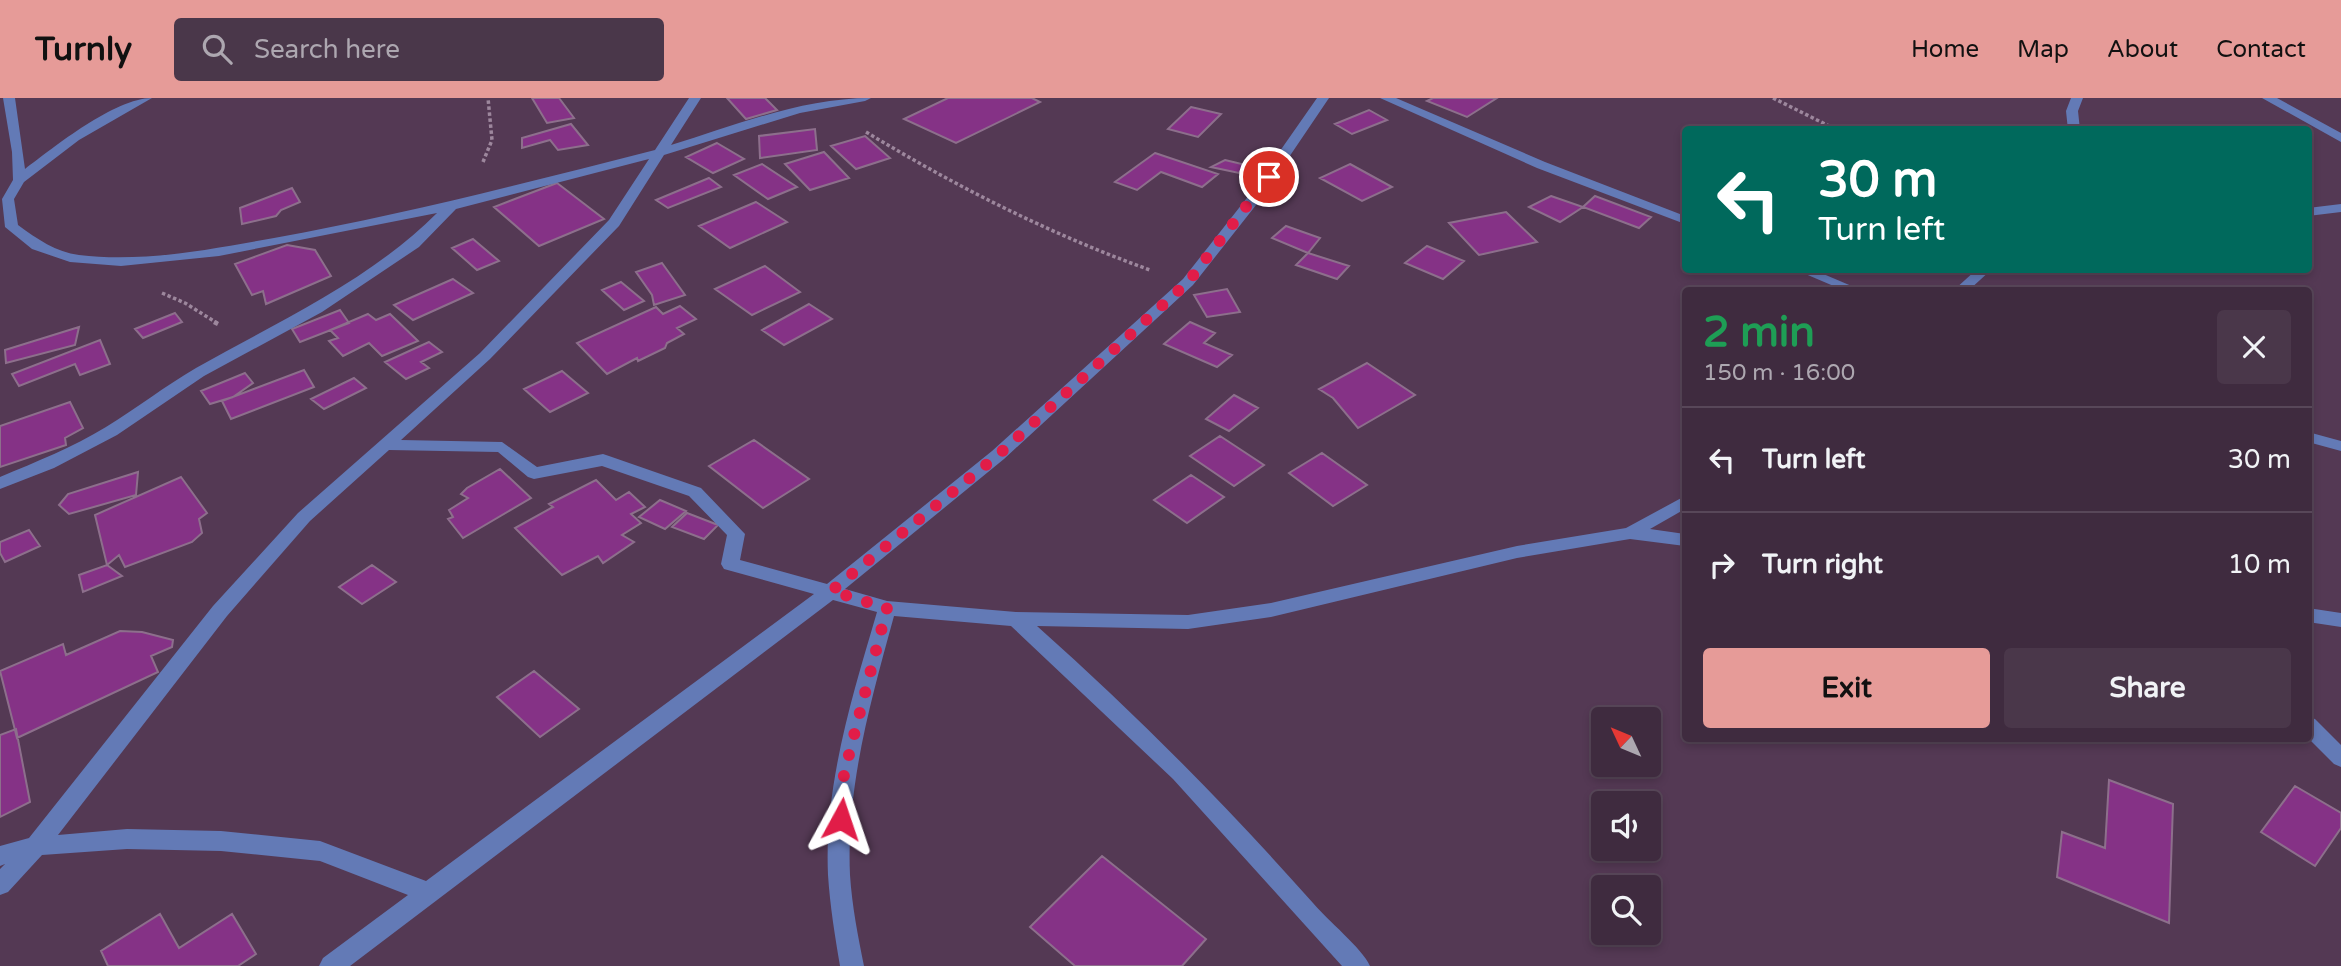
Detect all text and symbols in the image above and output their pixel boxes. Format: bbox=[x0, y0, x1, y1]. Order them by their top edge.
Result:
search box bbox=[174, 18, 664, 81]
text: Turnly bbox=[35, 30, 132, 69]
icon: search bbox=[198, 30, 236, 68]
text: Search here bbox=[254, 34, 400, 65]
text: Home bbox=[1911, 35, 1979, 64]
text: Map bbox=[2017, 35, 2069, 64]
text: About bbox=[2107, 35, 2178, 64]
text: Contact bbox=[2216, 35, 2306, 64]
pin bbox=[1239, 147, 1299, 207]
text: 30 m bbox=[1818, 151, 1937, 210]
icon: left bbox=[1703, 154, 1794, 245]
icon: arrive bbox=[1250, 158, 1288, 196]
text: Turn left bbox=[1818, 211, 1945, 249]
text: 2 min bbox=[1703, 307, 1815, 358]
button: close bbox=[2217, 310, 2291, 384]
text: 150 m · 16:00 bbox=[1703, 359, 1855, 387]
icon: left bbox=[1703, 441, 1741, 479]
text: Turn left bbox=[1762, 444, 1865, 475]
text: 30 m bbox=[2228, 444, 2291, 475]
icon: right bbox=[1703, 546, 1741, 584]
text: Turn right bbox=[1762, 549, 1883, 580]
text: 10 m bbox=[2228, 549, 2291, 580]
button: Exit bbox=[1703, 648, 1990, 728]
button: Share bbox=[2004, 648, 2291, 728]
north arrow bbox=[1591, 707, 1661, 777]
map controls bbox=[1591, 707, 1661, 945]
position arrow bbox=[804, 782, 878, 856]
button: sound bbox=[1591, 791, 1661, 861]
button: search bbox=[1591, 875, 1661, 945]

